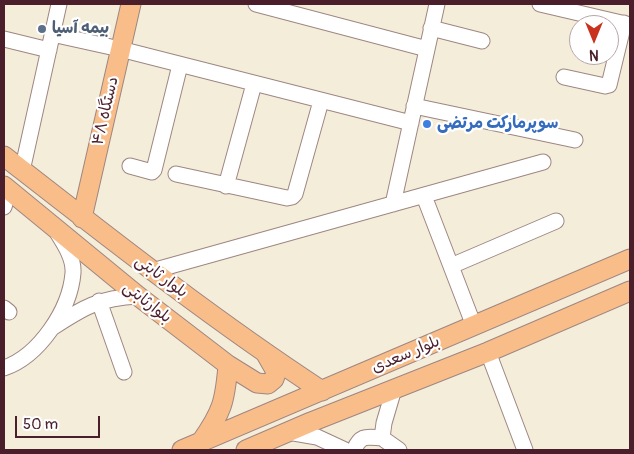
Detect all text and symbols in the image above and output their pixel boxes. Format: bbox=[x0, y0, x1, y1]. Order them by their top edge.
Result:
north arrow bbox=[569, 15, 619, 65]
place label: بیمه آسیا bbox=[52, 19, 109, 39]
marker: بیمه آسیا bbox=[36, 23, 48, 35]
text: N bbox=[589, 46, 599, 63]
street label: ۴۸ دستگاه bbox=[89, 75, 123, 147]
place label: سوپرمارکت مرتضی bbox=[437, 114, 558, 134]
marker: سوپرمارکت مرتضی bbox=[421, 118, 433, 130]
street label: بلوار ثابتی bbox=[131, 252, 191, 302]
street label: بلوارثابتی bbox=[119, 278, 175, 328]
street label: بلوار سعدی bbox=[369, 332, 443, 378]
scale bar bbox=[18, 406, 102, 438]
text: 50 m bbox=[23, 415, 58, 434]

